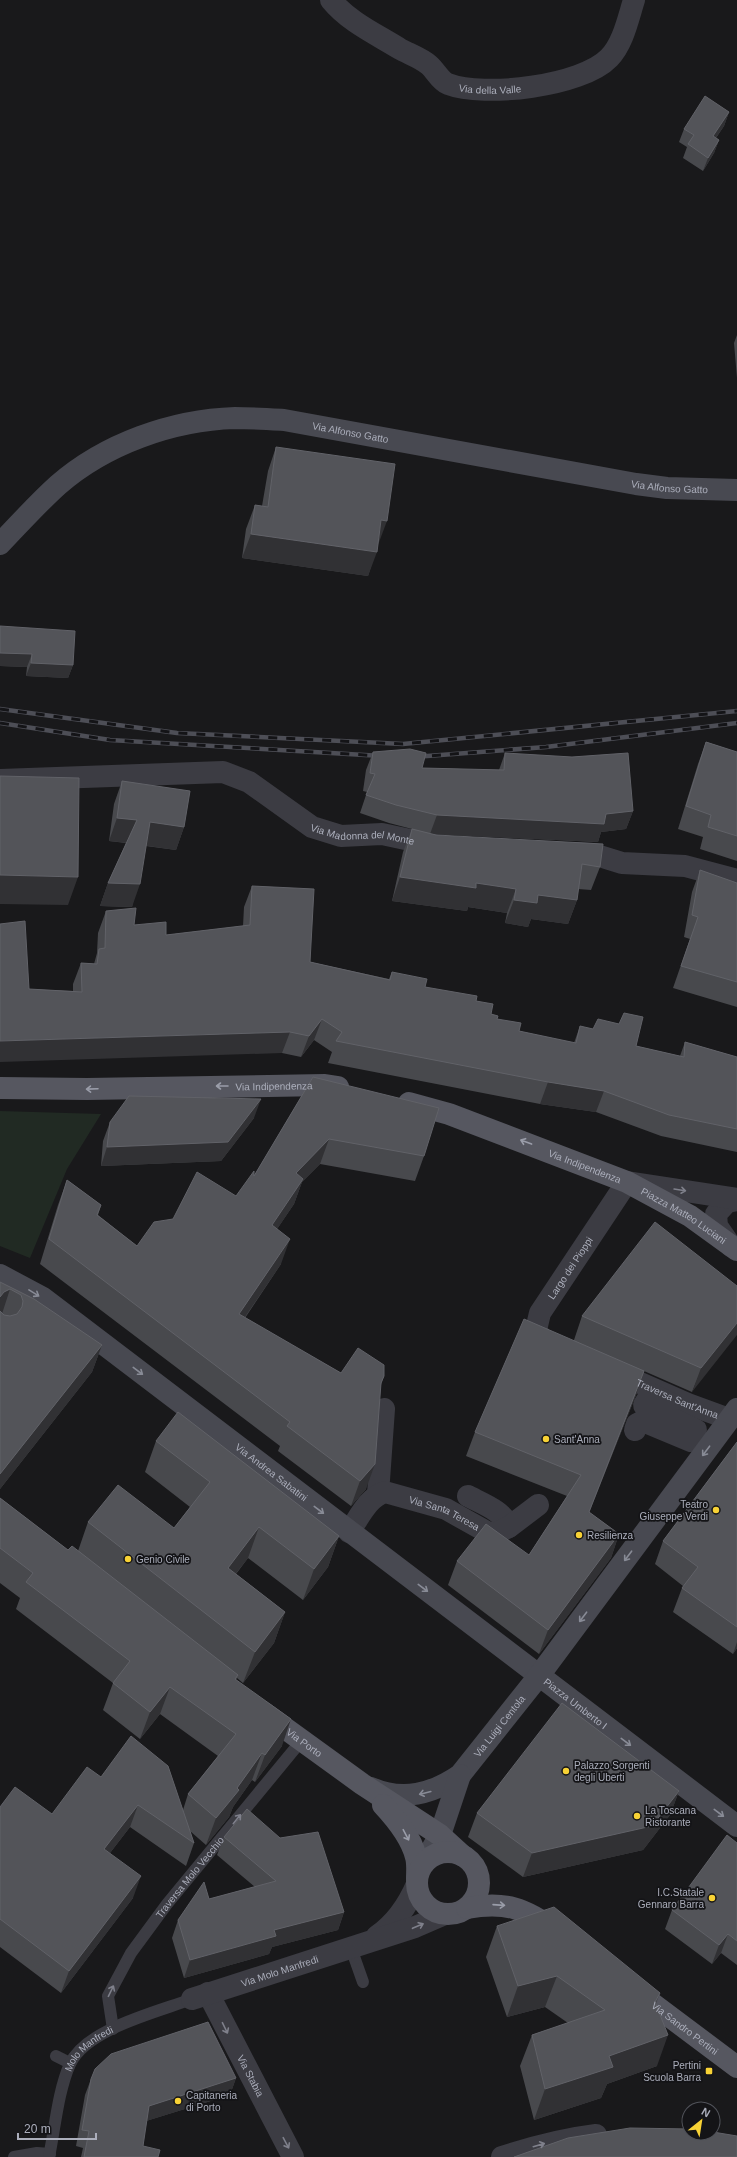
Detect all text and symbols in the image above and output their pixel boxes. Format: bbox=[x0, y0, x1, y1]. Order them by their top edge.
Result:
street label: Via della Valle bbox=[458, 82, 522, 96]
street label: Via Alfonso Gatto bbox=[311, 420, 390, 445]
street label: Via Alfonso Gatto bbox=[630, 478, 709, 495]
street label: Via Madonna del Monte bbox=[309, 822, 416, 847]
street label: Via Indipendenza bbox=[235, 1080, 313, 1093]
one-way arrow bbox=[216, 1082, 229, 1090]
one-way arrow bbox=[86, 1085, 99, 1093]
one-way arrow bbox=[520, 1138, 532, 1146]
street label: Via Indipendenza bbox=[547, 1147, 623, 1185]
street label: Piazza Matteo Luciani bbox=[639, 1186, 728, 1246]
one-way arrow bbox=[673, 1186, 686, 1194]
street label: Largo dei Pioppi bbox=[546, 1235, 595, 1301]
one-way arrow bbox=[28, 1289, 39, 1297]
one-way arrow bbox=[133, 1367, 144, 1375]
street label: Traversa Sant'Anna bbox=[634, 1377, 720, 1421]
marker: Sant'Anna bbox=[541, 1434, 551, 1444]
place label: Sant'Anna bbox=[554, 1434, 600, 1445]
street label: Via Andrea Sabatini bbox=[233, 1441, 310, 1503]
one-way arrow bbox=[701, 1446, 710, 1457]
street label: Via Santa Teresa bbox=[408, 1494, 482, 1533]
place label: Teatro Giuseppe Verdi bbox=[640, 1499, 708, 1522]
one-way arrow bbox=[314, 1505, 325, 1514]
marker: Teatro Giuseppe Verdi bbox=[711, 1505, 721, 1515]
marker: Resilienza bbox=[574, 1530, 584, 1540]
place label: Resilienza bbox=[587, 1530, 634, 1541]
one-way arrow bbox=[624, 1550, 632, 1561]
marker: Genio Civile bbox=[123, 1554, 133, 1564]
place label: Genio Civile bbox=[136, 1554, 190, 1565]
one-way arrow bbox=[417, 1584, 428, 1592]
one-way arrow bbox=[579, 1611, 587, 1622]
street label: Piazza Umberto I bbox=[541, 1676, 609, 1731]
street label: Via Luigi Centola bbox=[472, 1693, 528, 1759]
street label: Via Porto bbox=[284, 1726, 324, 1759]
one-way arrow bbox=[620, 1738, 631, 1747]
place label: Palazzo Sorgenti degli Uberti bbox=[574, 1760, 650, 1783]
marker: Palazzo Sorgenti degli Uberti bbox=[561, 1766, 571, 1776]
one-way arrow bbox=[419, 1789, 432, 1797]
place label: La Toscana Ristorante bbox=[645, 1805, 696, 1828]
one-way arrow bbox=[714, 1809, 725, 1817]
marker: La Toscana Ristorante bbox=[632, 1811, 642, 1821]
one-way arrow bbox=[233, 1814, 242, 1824]
one-way arrow bbox=[403, 1828, 410, 1840]
street label: Traversa Molo Vecchio bbox=[154, 1834, 226, 1920]
place label: I.C.Statale Gennaro Barra bbox=[638, 1887, 704, 1910]
marker: I.C.Statale Gennaro Barra bbox=[707, 1893, 717, 1903]
one-way arrow bbox=[492, 1902, 505, 1909]
one-way arrow bbox=[412, 1921, 424, 1929]
street label: Via Molo Manfredi bbox=[240, 1954, 320, 1989]
one-way arrow bbox=[108, 1985, 115, 1997]
street label: Via Sandro Pertini bbox=[649, 2000, 720, 2057]
one-way arrow bbox=[222, 2022, 229, 2034]
street label: Molo Manfredi bbox=[63, 2024, 115, 2073]
street label: Via Stabia bbox=[235, 2053, 266, 2099]
place label: Pertini Scuola Barra bbox=[643, 2060, 701, 2083]
marker: Pertini Scuola Barra bbox=[704, 2066, 714, 2076]
place label: Capitaneria di Porto bbox=[186, 2090, 238, 2113]
marker: Capitaneria di Porto bbox=[173, 2096, 183, 2106]
north arrow bbox=[681, 2101, 721, 2141]
text: N bbox=[700, 2105, 712, 2120]
scale bar bbox=[18, 2115, 96, 2141]
text: 20 m bbox=[24, 2122, 51, 2136]
one-way arrow bbox=[282, 2137, 290, 2149]
one-way arrow bbox=[532, 2141, 545, 2148]

